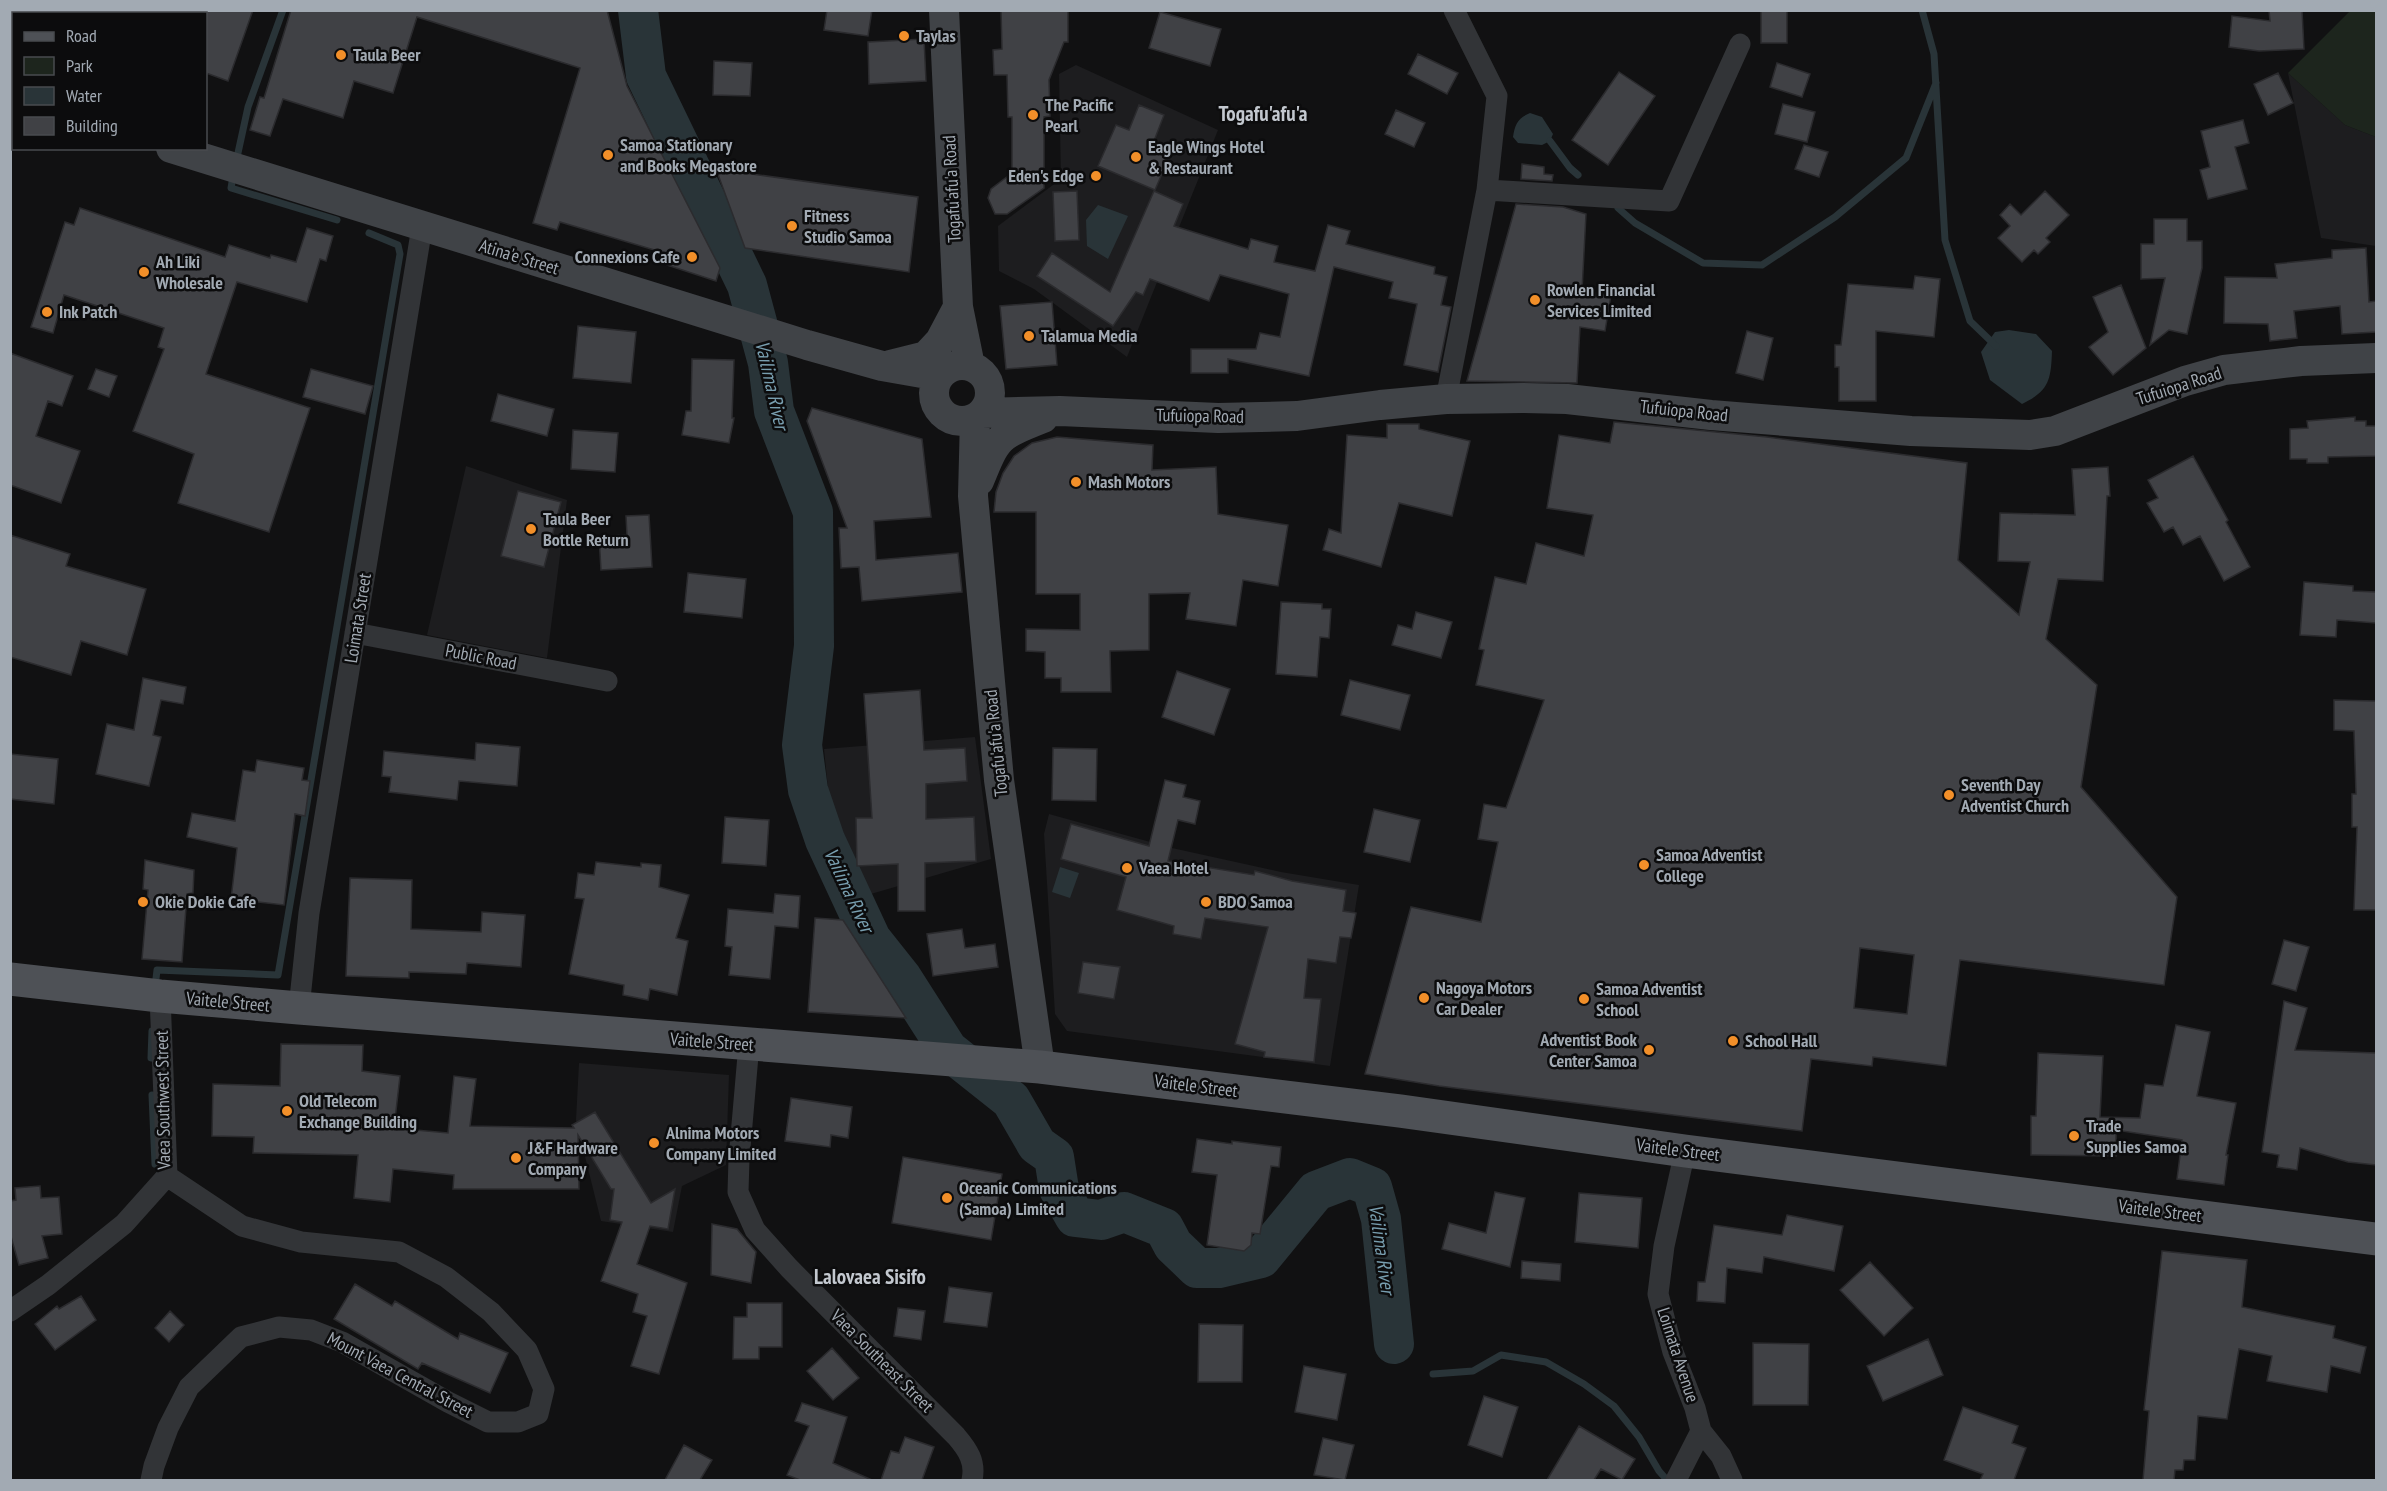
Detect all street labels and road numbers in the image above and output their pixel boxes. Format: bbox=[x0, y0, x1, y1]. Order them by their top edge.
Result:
street label: Togafu'afu'a Road bbox=[937, 135, 966, 243]
street label: Atina'e Street bbox=[476, 233, 562, 280]
street label: Tufuiopa Road bbox=[2133, 361, 2224, 410]
street label: Tufuiopa Road bbox=[1639, 394, 1729, 427]
street label: Tufuiopa Road bbox=[1156, 403, 1244, 428]
street label: Loimata Street bbox=[339, 571, 376, 664]
street label: Public Road bbox=[444, 638, 519, 675]
street label: Togafu'afu'a Road bbox=[978, 688, 1013, 798]
street label: Vaitele Street bbox=[184, 986, 271, 1017]
street label: Vaitele Street bbox=[669, 1027, 755, 1056]
street label: Vaea Southwest Street bbox=[150, 1030, 175, 1171]
street label: Vaitele Street bbox=[1152, 1069, 1239, 1102]
street label: Vaitele Street bbox=[1634, 1133, 1721, 1166]
street label: Vaitele Street bbox=[2116, 1194, 2203, 1227]
street label: Vaea Southeast Street bbox=[825, 1304, 939, 1417]
street label: Loimata Avenue bbox=[1652, 1305, 1705, 1405]
street label: Mount Vaea Central Street bbox=[323, 1326, 477, 1423]

